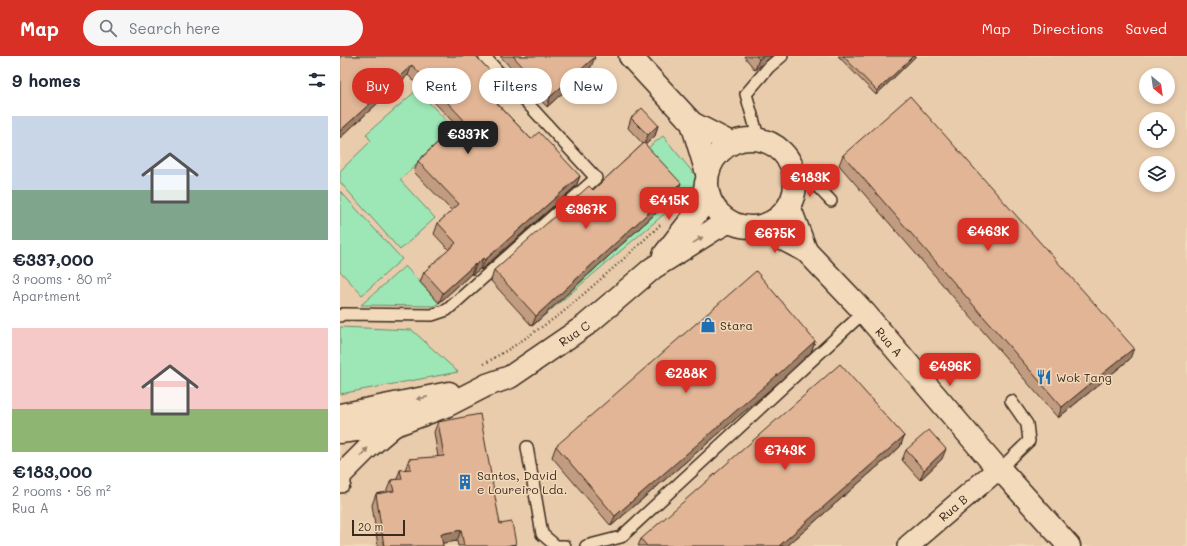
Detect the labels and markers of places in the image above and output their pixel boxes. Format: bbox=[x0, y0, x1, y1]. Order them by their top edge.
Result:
pin: €337K bbox=[440, 121, 496, 155]
pin: €183K bbox=[782, 164, 838, 198]
pin: €415K bbox=[641, 187, 697, 221]
pin: €367K bbox=[558, 196, 614, 230]
pin: €463K bbox=[960, 218, 1016, 252]
pin: €675K bbox=[747, 220, 803, 254]
shop icon: Stara bbox=[699, 316, 717, 334]
place label: Stara bbox=[720, 317, 753, 333]
pin: €496K bbox=[922, 353, 978, 387]
pin: €288K bbox=[658, 360, 714, 394]
restaurant icon: Wok Tang bbox=[1035, 368, 1053, 386]
place label: Wok Tang bbox=[1056, 369, 1112, 385]
pin: €743K bbox=[757, 437, 813, 471]
place label: Santos, David e Loureiro Lda. bbox=[477, 467, 567, 497]
building icon: Santos, David e Loureiro Lda. bbox=[456, 473, 474, 491]

